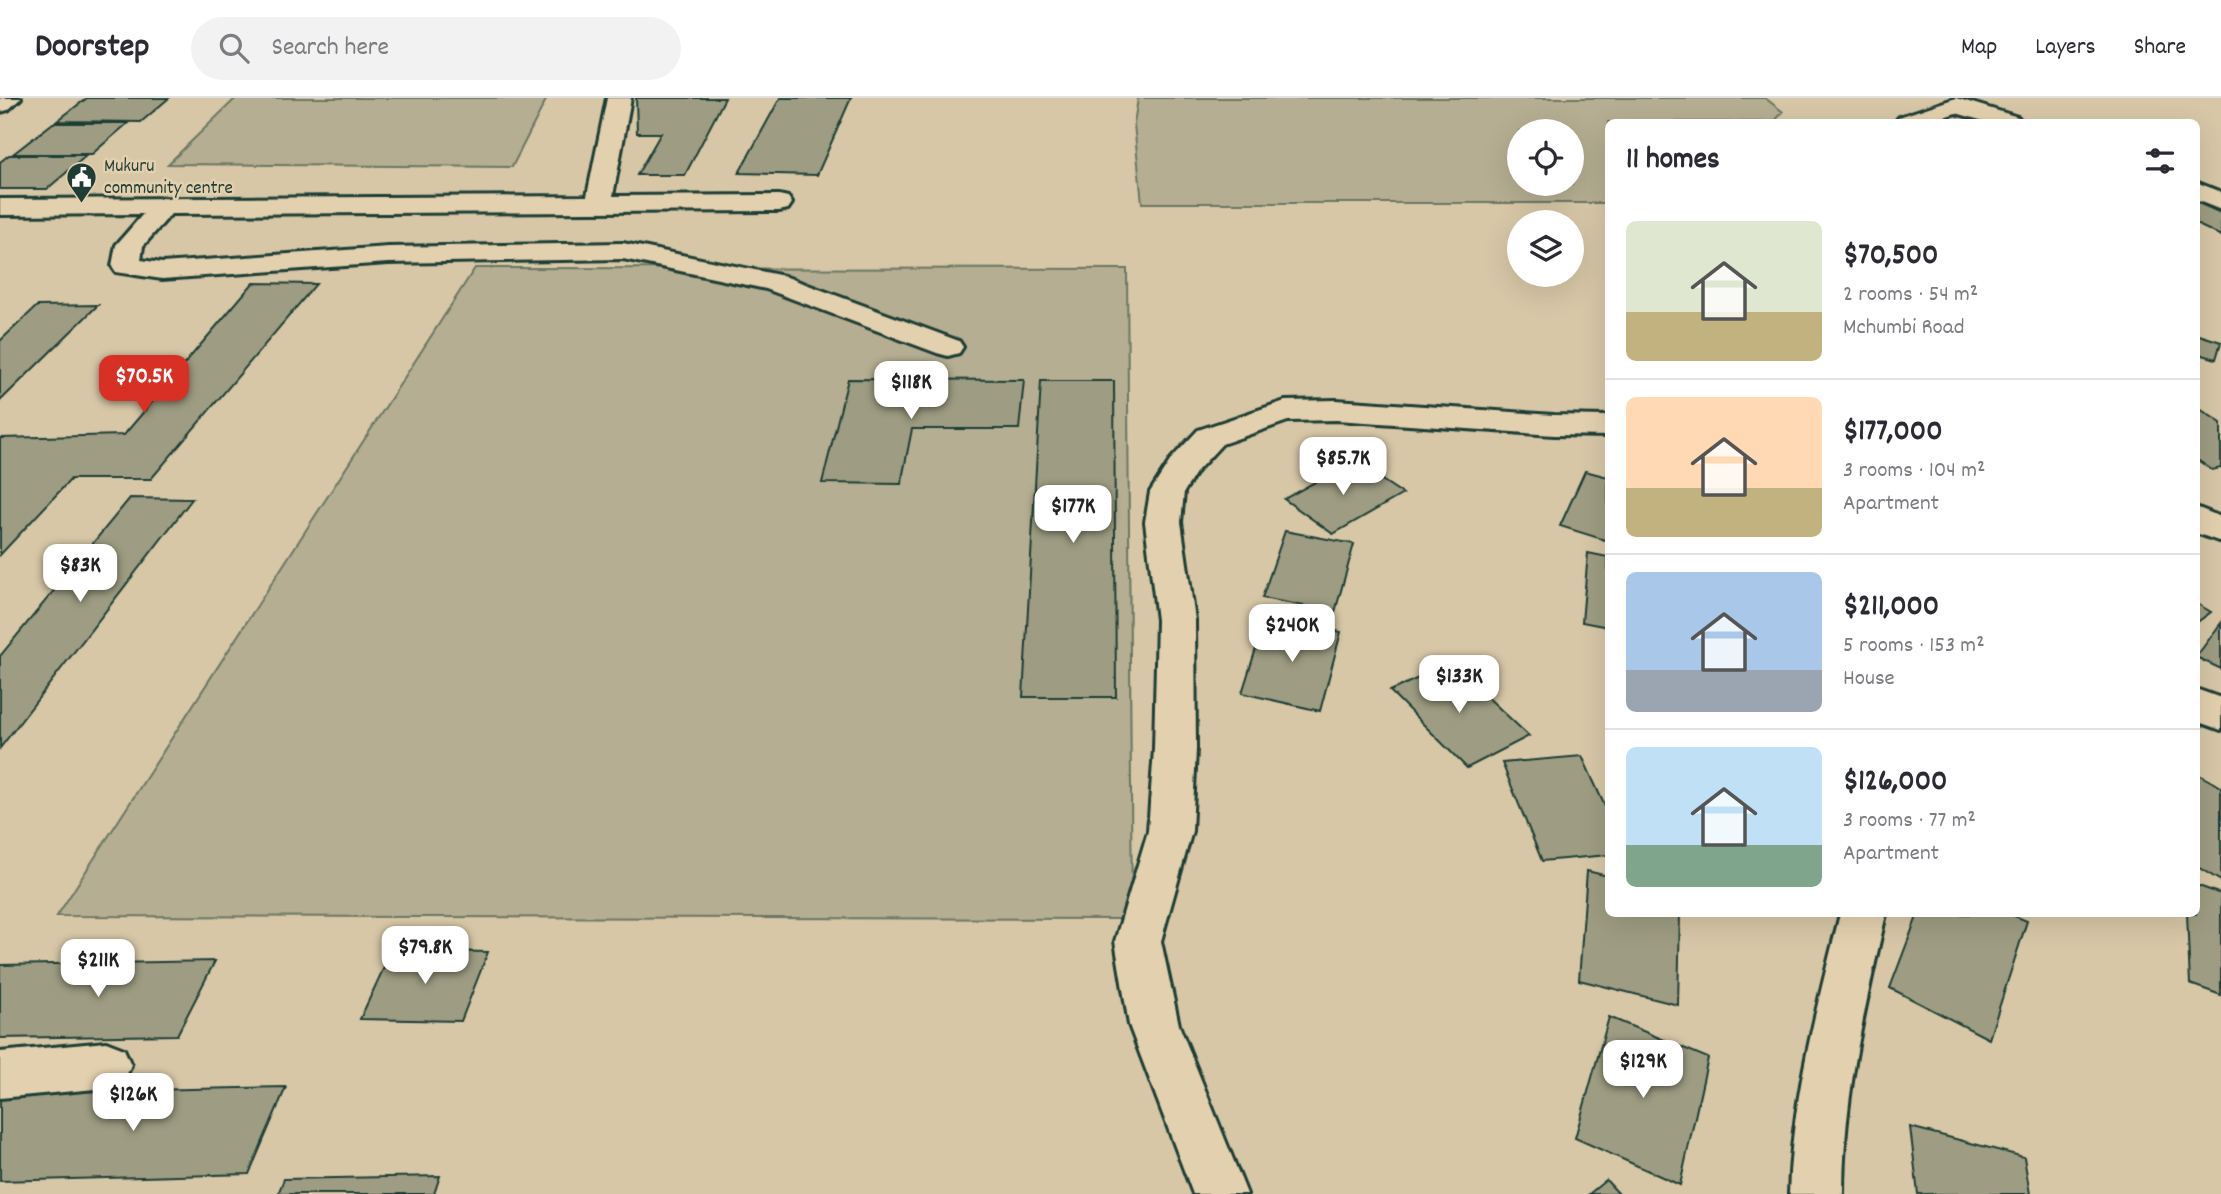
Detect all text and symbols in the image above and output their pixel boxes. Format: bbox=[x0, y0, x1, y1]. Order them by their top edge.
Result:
search box bbox=[191, 17, 681, 80]
text: Doorstep bbox=[35, 25, 149, 72]
icon: search bbox=[215, 29, 253, 67]
text: Search here bbox=[271, 30, 389, 67]
text: Map bbox=[1961, 31, 1997, 65]
text: Layers bbox=[2035, 31, 2096, 65]
text: Share bbox=[2134, 31, 2186, 65]
map controls bbox=[1507, 119, 1584, 287]
button: locate bbox=[1507, 119, 1584, 196]
text: 11 homes bbox=[1626, 140, 1720, 183]
icon: filters bbox=[2141, 142, 2179, 180]
place label: Mukuru community centre bbox=[104, 154, 233, 203]
public building icon: Mukuru community centre bbox=[64, 161, 98, 205]
button: layers bbox=[1507, 210, 1584, 287]
text: $70,500 bbox=[1843, 236, 1938, 279]
icon: home bbox=[1682, 249, 1766, 333]
text: 2 rooms · 54 m² bbox=[1843, 279, 1978, 312]
text: Mchumbi Road bbox=[1843, 312, 1964, 345]
pin: $70.5K bbox=[87, 356, 201, 415]
text: $70.5K bbox=[115, 361, 173, 394]
pin: $118K bbox=[862, 362, 960, 421]
text: $118K bbox=[890, 367, 932, 400]
text: $177,000 bbox=[1843, 412, 1943, 455]
icon: home bbox=[1682, 425, 1766, 509]
pin: $85.7K bbox=[1286, 438, 1400, 497]
text: $85.7K bbox=[1316, 443, 1370, 476]
text: 3 rooms · 104 m² bbox=[1843, 455, 1985, 488]
pin: $177K bbox=[1024, 486, 1122, 545]
text: Apartment bbox=[1843, 488, 1939, 521]
text: $177K bbox=[1051, 491, 1095, 524]
pin: $83K bbox=[39, 545, 121, 604]
text: $83K bbox=[59, 550, 101, 583]
text: $211,000 bbox=[1843, 587, 1939, 630]
icon: home bbox=[1682, 600, 1766, 684]
pin: $240K bbox=[1243, 604, 1341, 664]
text: $240K bbox=[1265, 610, 1319, 643]
text: 5 rooms · 153 m² bbox=[1843, 630, 1985, 663]
pin: $133K bbox=[1410, 656, 1508, 715]
text: $133K bbox=[1435, 661, 1483, 694]
text: House bbox=[1843, 663, 1895, 696]
text: $126,000 bbox=[1843, 762, 1947, 805]
icon: home bbox=[1682, 775, 1766, 859]
text: 3 rooms · 77 m² bbox=[1843, 805, 1976, 838]
text: Apartment bbox=[1843, 838, 1939, 871]
pin: $79.8K bbox=[368, 926, 482, 986]
text: $79.8K bbox=[398, 932, 452, 965]
pin: $211K bbox=[49, 940, 147, 999]
text: $211K bbox=[77, 945, 119, 978]
pin: $129K bbox=[1594, 1040, 1692, 1100]
text: $129K bbox=[1619, 1046, 1667, 1079]
pin: $126K bbox=[84, 1074, 182, 1133]
text: $126K bbox=[109, 1079, 157, 1112]

